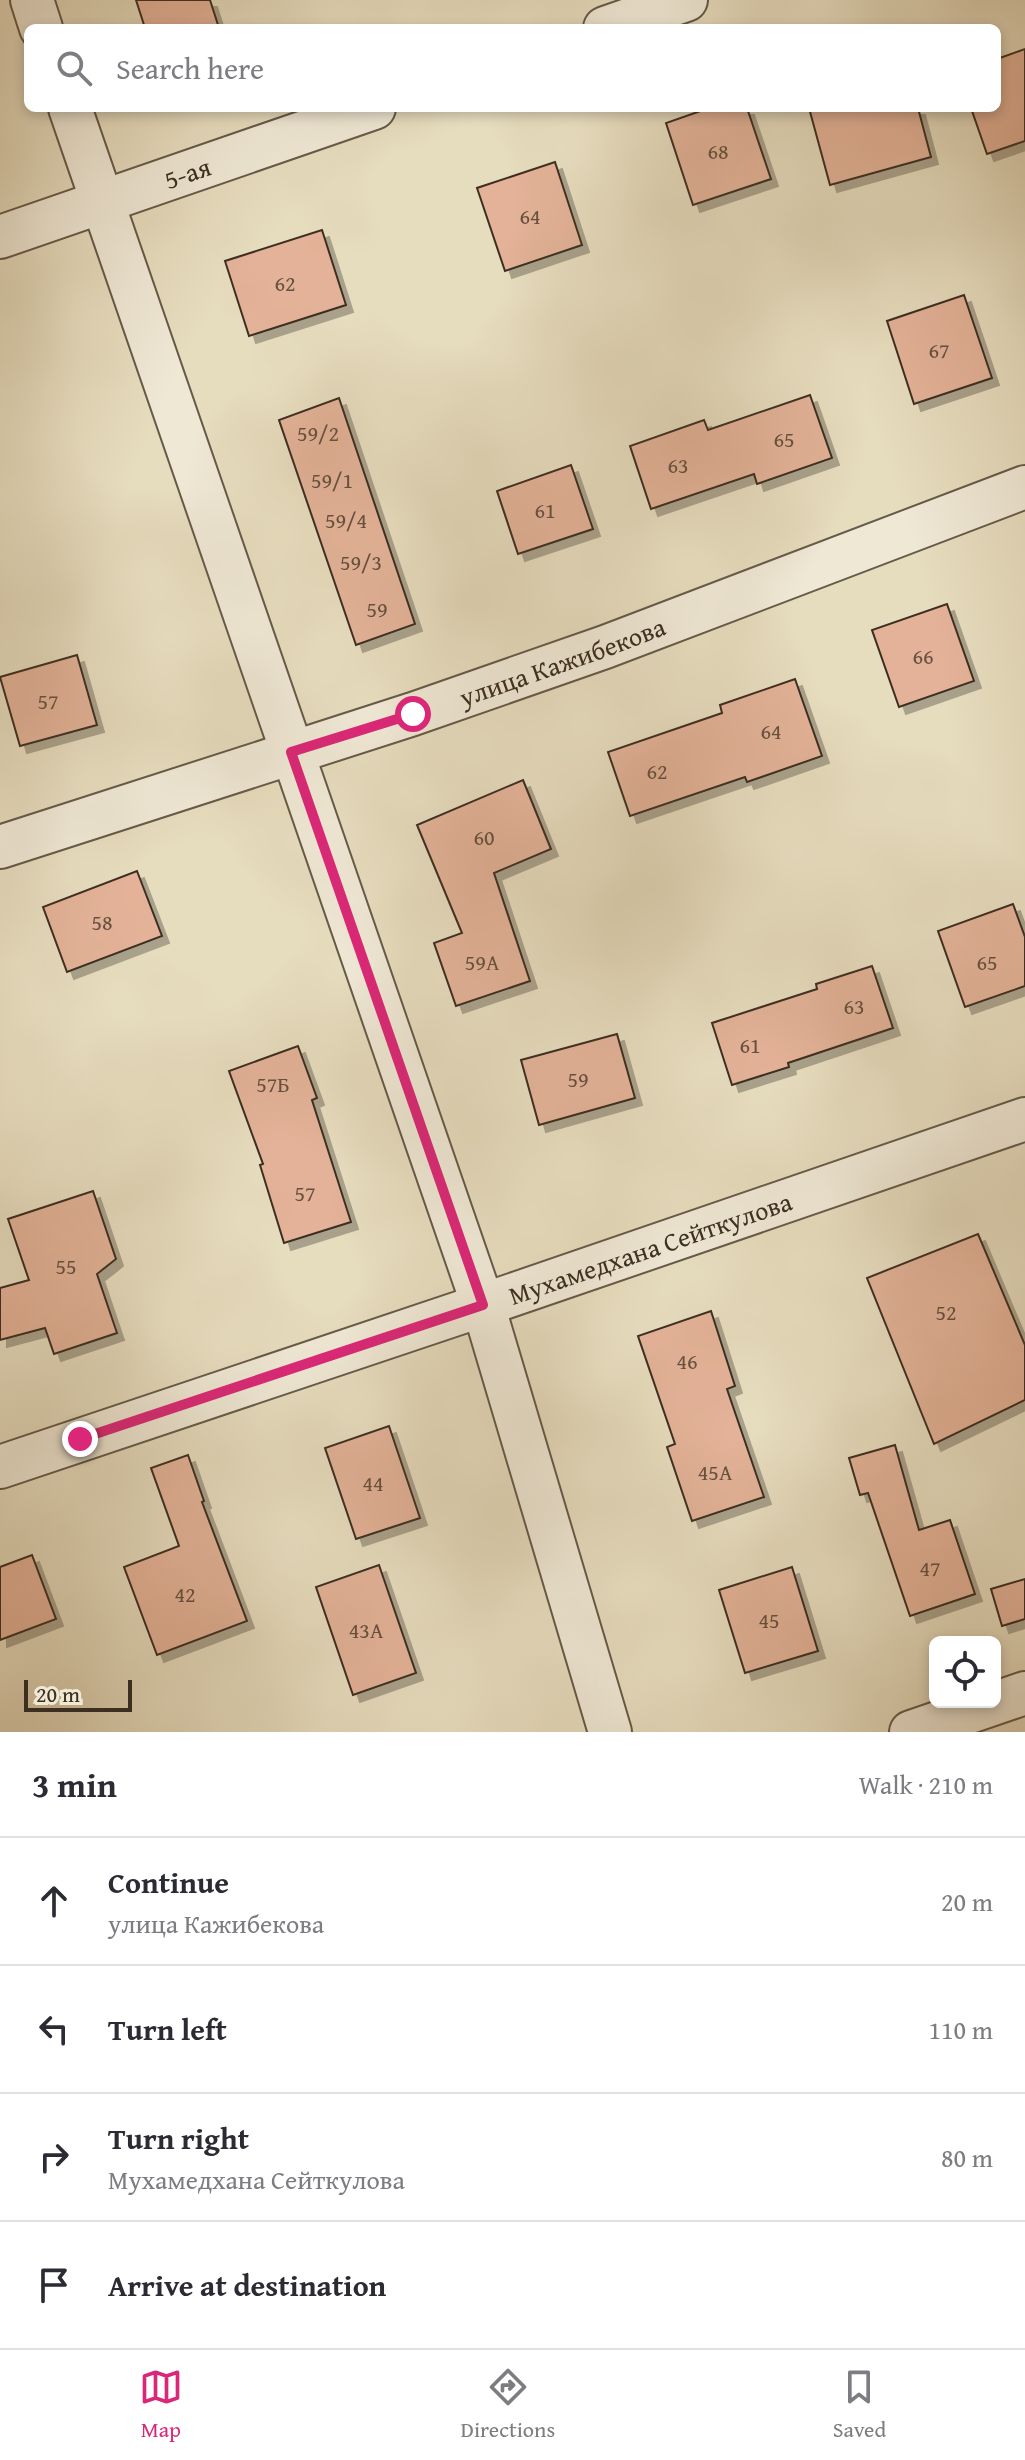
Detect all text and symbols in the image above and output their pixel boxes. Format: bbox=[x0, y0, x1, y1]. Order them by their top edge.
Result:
search box bbox=[24, 24, 1001, 112]
icon: search bbox=[52, 46, 96, 90]
text: Search here bbox=[116, 46, 264, 90]
house number: 68 bbox=[707, 135, 729, 167]
street label: 5-ая bbox=[159, 146, 216, 199]
house number: 64 bbox=[519, 200, 541, 232]
house number: 62 bbox=[274, 267, 296, 299]
house number: 67 bbox=[928, 334, 950, 366]
house number: 59/2 bbox=[297, 417, 339, 449]
house number: 65 bbox=[773, 423, 795, 455]
house number: 63 bbox=[667, 449, 689, 481]
house number: 59/1 bbox=[311, 464, 353, 496]
house number: 61 bbox=[534, 494, 556, 526]
house number: 59/4 bbox=[325, 504, 367, 536]
house number: 59/3 bbox=[340, 546, 382, 578]
house number: 59 bbox=[366, 593, 388, 625]
street label: улица Кажибекова bbox=[453, 606, 671, 716]
house number: 66 bbox=[912, 640, 934, 672]
house number: 57 bbox=[37, 685, 59, 717]
route start bbox=[395, 696, 431, 732]
house number: 64 bbox=[760, 715, 782, 747]
house number: 62 bbox=[646, 755, 668, 787]
house number: 60 bbox=[473, 821, 495, 853]
house number: 58 bbox=[91, 906, 113, 938]
house number: 59А bbox=[465, 946, 500, 978]
house number: 65 bbox=[976, 946, 998, 978]
house number: 63 bbox=[843, 990, 865, 1022]
house number: 61 bbox=[739, 1029, 761, 1061]
house number: 59 bbox=[567, 1063, 589, 1095]
house number: 57Б bbox=[256, 1068, 290, 1100]
house number: 57 bbox=[294, 1177, 316, 1209]
street label: Мухамедхана Сейткулова bbox=[503, 1181, 797, 1314]
house number: 55 bbox=[55, 1250, 77, 1282]
house number: 52 bbox=[935, 1296, 957, 1328]
house number: 46 bbox=[676, 1345, 698, 1377]
route end bbox=[62, 1421, 98, 1457]
house number: 45А bbox=[698, 1456, 733, 1488]
house number: 44 bbox=[362, 1467, 384, 1499]
house number: 47 bbox=[919, 1552, 941, 1584]
house number: 42 bbox=[174, 1578, 196, 1610]
house number: 45 bbox=[758, 1604, 780, 1636]
house number: 43А bbox=[349, 1614, 384, 1646]
map controls bbox=[929, 1636, 1001, 1708]
button: locate bbox=[929, 1636, 1001, 1708]
scale bar bbox=[24, 1676, 132, 1712]
text: 20 m bbox=[36, 1678, 80, 1710]
text: 3 min bbox=[32, 1760, 117, 1809]
text: Walk · 210 m bbox=[859, 1765, 993, 1804]
text: Continue bbox=[108, 1860, 229, 1904]
icon: ahead bbox=[32, 1879, 76, 1923]
text: 20 m bbox=[941, 1882, 993, 1921]
text: улица Кажибекова bbox=[108, 1904, 324, 1943]
icon: left bbox=[32, 2007, 76, 2051]
text: Turn left bbox=[108, 2007, 227, 2051]
text: 110 m bbox=[928, 2010, 993, 2049]
text: Turn right bbox=[108, 2116, 249, 2160]
icon: right bbox=[32, 2135, 76, 2179]
text: 80 m bbox=[941, 2138, 993, 2177]
text: Мухамедхана Сейткулова bbox=[108, 2160, 405, 2199]
icon: arrive bbox=[32, 2263, 76, 2307]
text: Arrive at destination bbox=[108, 2263, 386, 2307]
tab: Map bbox=[139, 2365, 183, 2445]
tab: Directions bbox=[461, 2365, 555, 2445]
tab: Saved bbox=[833, 2365, 886, 2445]

